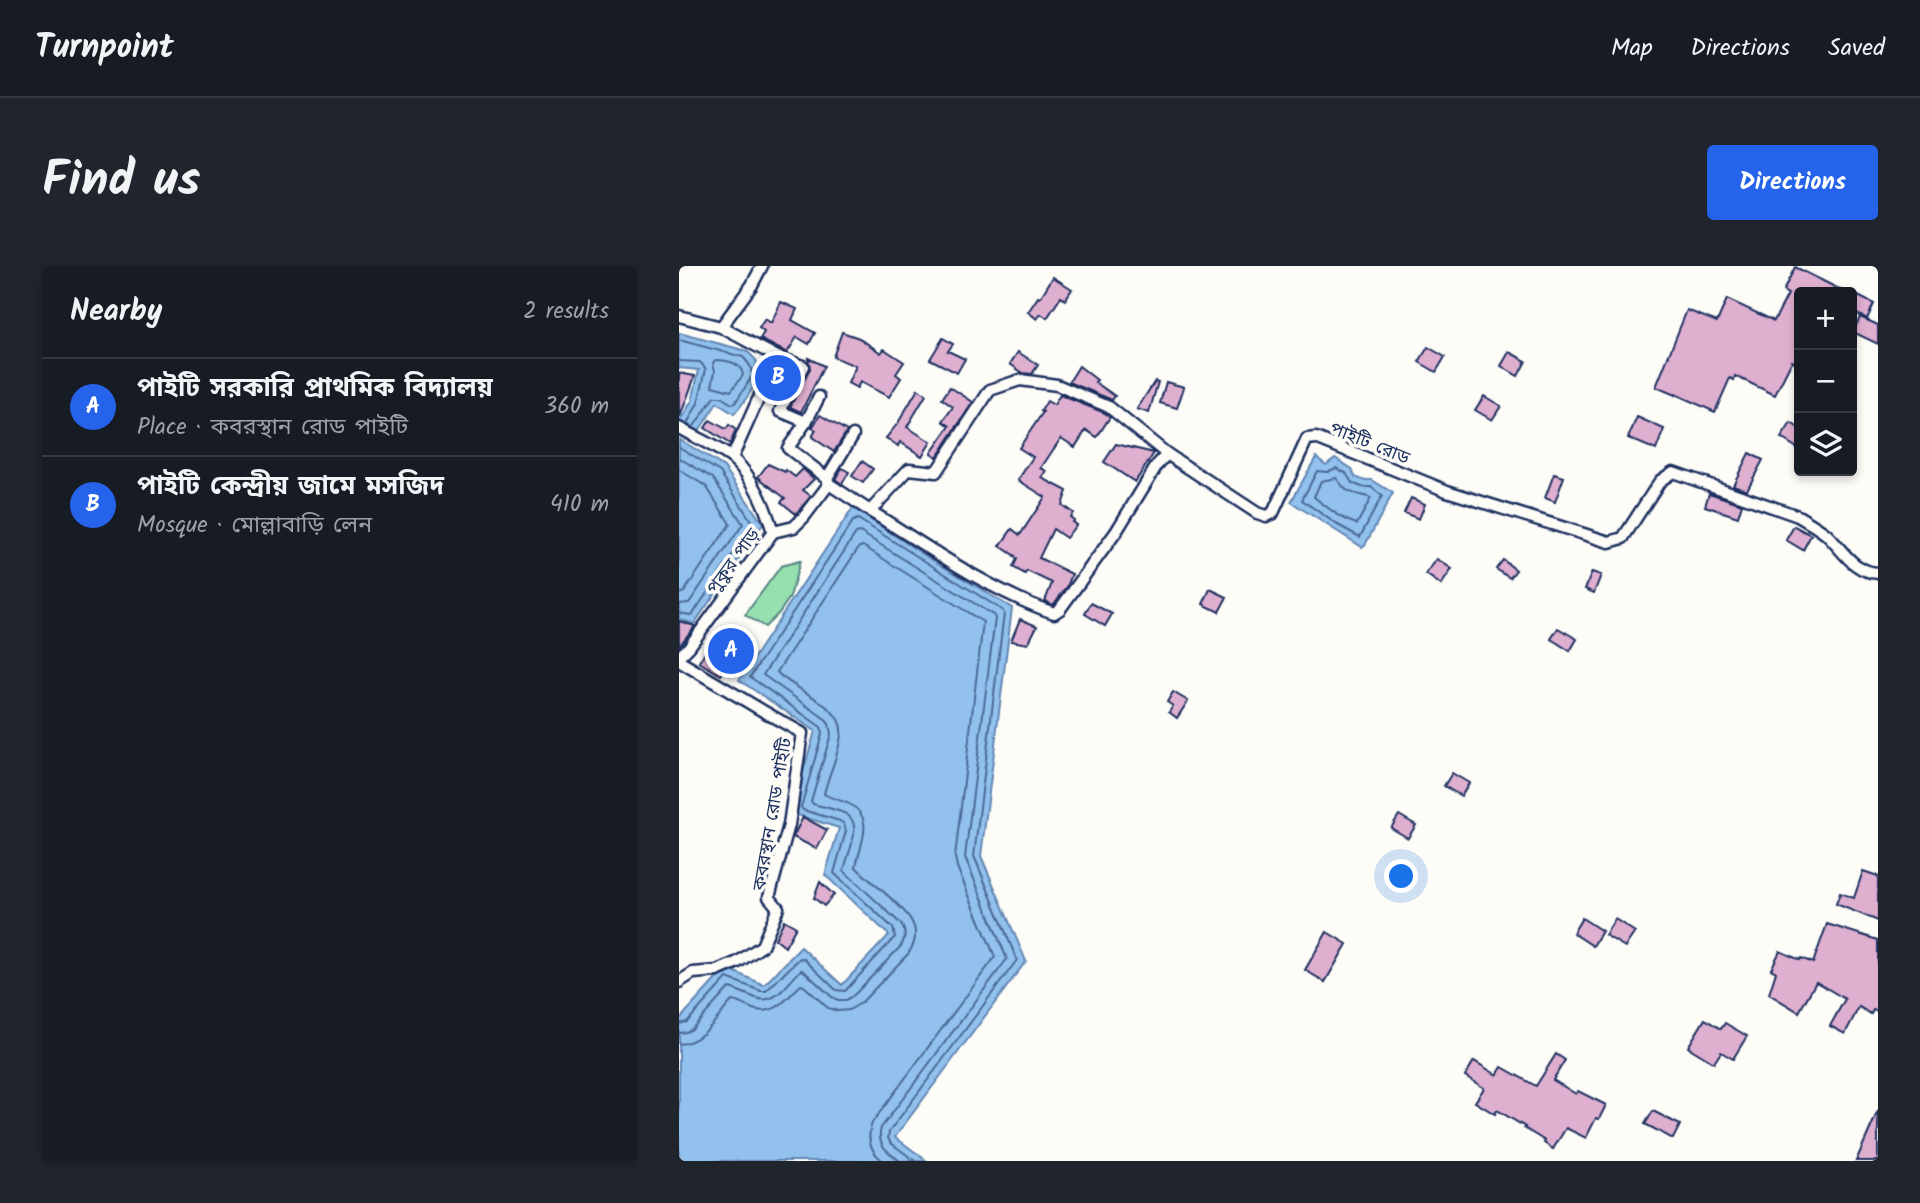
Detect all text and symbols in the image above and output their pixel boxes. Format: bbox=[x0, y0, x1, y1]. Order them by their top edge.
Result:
text: Turnpoint bbox=[35, 22, 174, 75]
text: Map bbox=[1611, 29, 1653, 68]
text: Directions bbox=[1691, 29, 1790, 68]
text: Saved bbox=[1828, 29, 1885, 68]
text: Find us bbox=[42, 143, 200, 221]
button: Directions bbox=[1707, 145, 1878, 220]
map controls bbox=[1794, 287, 1857, 476]
button: + bbox=[1794, 287, 1857, 350]
text: Nearby bbox=[70, 288, 162, 336]
text: 2 results bbox=[523, 294, 609, 330]
button: − bbox=[1794, 350, 1857, 413]
pin: B bbox=[755, 352, 801, 404]
text: পাইটি সরকারি প্রাথমিক বিদ্যালয় bbox=[137, 368, 493, 410]
text: A bbox=[86, 389, 100, 425]
text: 360 m bbox=[544, 389, 609, 425]
text: Place · কবরস্থান রোড পাইটি bbox=[137, 410, 408, 446]
button: layers bbox=[1794, 413, 1857, 476]
street label: পাইটি রোড bbox=[1325, 415, 1414, 474]
text: পাইটি কেন্দ্রীয় জামে মসজিদ bbox=[137, 466, 444, 508]
text: B bbox=[86, 487, 100, 523]
text: 410 m bbox=[550, 487, 609, 523]
text: Mosque · মোল্লাবাড়ি লেন bbox=[137, 508, 372, 544]
street label: পুকুর পাড় bbox=[700, 523, 768, 601]
pin: A bbox=[708, 625, 754, 677]
street label: কবরস্থান রোড পাইটি bbox=[746, 734, 801, 894]
your location bbox=[1384, 859, 1418, 893]

